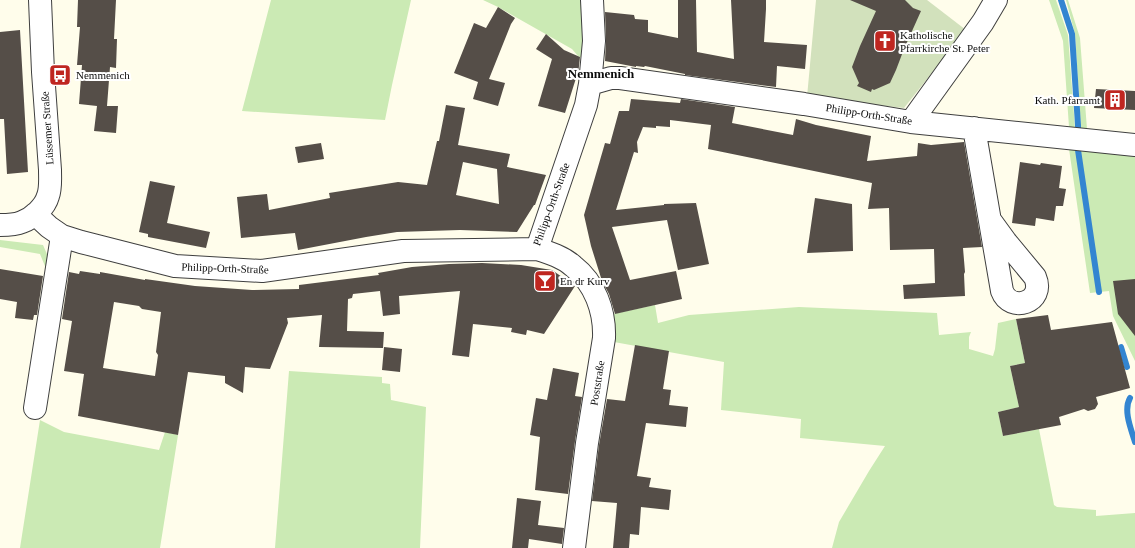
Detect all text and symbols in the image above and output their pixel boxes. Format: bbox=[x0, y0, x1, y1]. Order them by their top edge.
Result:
church icon: Katholische Pfarrkirche St. Peter bbox=[872, 28, 898, 54]
place label: Katholische Pfarrkirche St. Peter bbox=[900, 29, 990, 54]
bus stop icon: Nemmenich bbox=[47, 62, 73, 88]
district label: Nemmenich bbox=[568, 66, 635, 81]
place label: Nemmenich bbox=[76, 69, 130, 81]
building icon: Kath. Pfarramt bbox=[1102, 87, 1128, 113]
street label: Lüssemer Straße bbox=[38, 91, 56, 165]
place label: Kath. Pfarramt bbox=[1035, 94, 1100, 106]
street label: Philipp-Orth-Straße bbox=[825, 101, 913, 127]
street label: Philipp-Orth-Straße bbox=[530, 161, 572, 247]
street label: Philipp-Orth-Straße bbox=[181, 260, 269, 276]
bar icon: En dr Kurv bbox=[532, 268, 558, 294]
place label: En dr Kurv bbox=[560, 275, 610, 287]
street label: Poststraße bbox=[588, 360, 606, 406]

